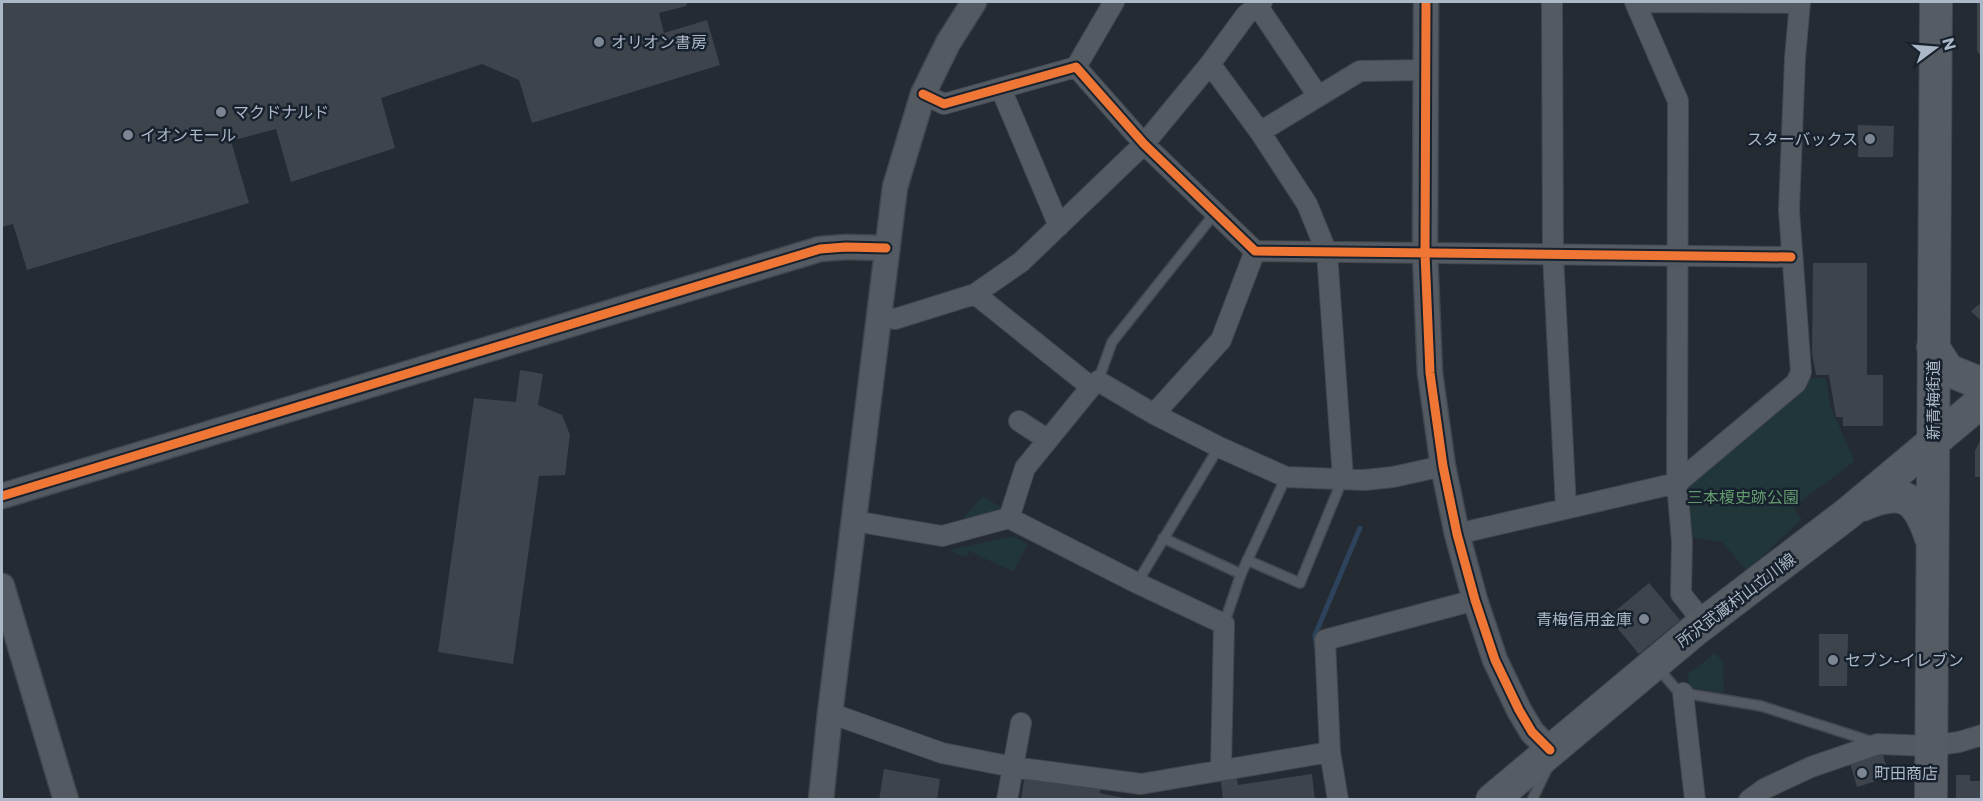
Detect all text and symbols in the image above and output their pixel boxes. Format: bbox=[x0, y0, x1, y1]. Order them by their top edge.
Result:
north arrow bbox=[1905, 18, 1965, 78]
place label: オリオン書房 bbox=[611, 32, 707, 51]
marker: オリオン書房 bbox=[592, 35, 606, 49]
text: N bbox=[1939, 35, 1961, 52]
place label: マクドナルド bbox=[233, 102, 329, 121]
marker: マクドナルド bbox=[214, 105, 228, 119]
place label: イオンモール bbox=[140, 125, 236, 144]
marker: イオンモール bbox=[121, 128, 135, 142]
place label: スターバックス bbox=[1747, 129, 1858, 148]
marker: スターバックス bbox=[1863, 132, 1877, 146]
street label: 新青梅街道 bbox=[1923, 360, 1942, 440]
park label: 三本榎史跡公園 bbox=[1687, 487, 1799, 506]
street label: 所沢武蔵村山立川線 bbox=[1672, 549, 1799, 651]
place label: 青梅信用金庫 bbox=[1536, 609, 1632, 628]
marker: 青梅信用金庫 bbox=[1637, 612, 1651, 626]
place label: セブン-イレブン bbox=[1845, 650, 1964, 669]
marker: セブン-イレブン bbox=[1826, 653, 1840, 667]
place label: 町田商店 bbox=[1874, 763, 1938, 782]
marker: 町田商店 bbox=[1855, 766, 1869, 780]

